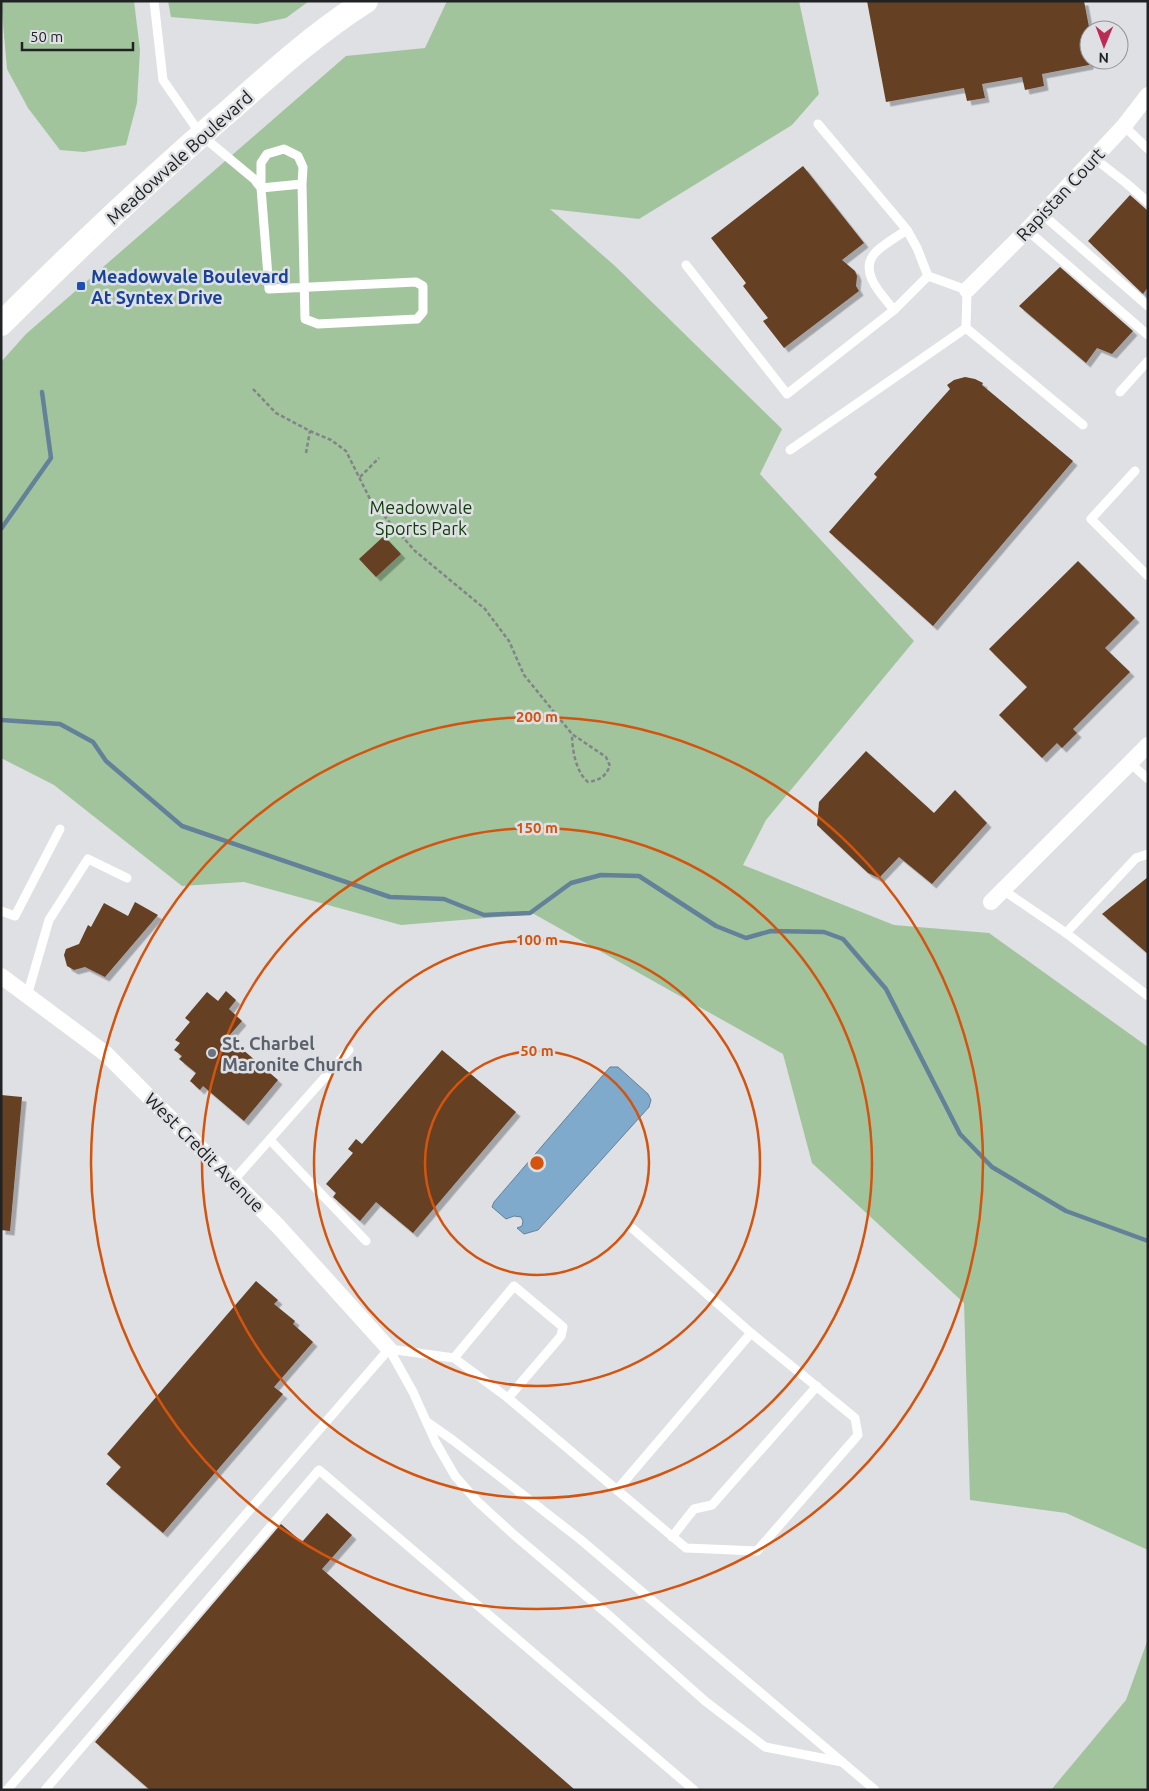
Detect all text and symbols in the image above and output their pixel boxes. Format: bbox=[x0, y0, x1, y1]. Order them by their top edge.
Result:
scale bar bbox=[22, 20, 134, 52]
north arrow bbox=[1079, 20, 1129, 70]
text: 50 m bbox=[30, 28, 63, 45]
text: N bbox=[1098, 50, 1109, 66]
street label: Meadowvale Boulevard bbox=[102, 86, 256, 228]
street label: Rapistan Court bbox=[1012, 143, 1108, 245]
place label: Meadowvale Boulevard At Syntex Drive bbox=[91, 266, 289, 307]
marker: Meadowvale Boulevard At Syntex Drive bbox=[75, 280, 87, 292]
park label: Meadowvale Sports Park bbox=[370, 497, 472, 538]
text: 200 m bbox=[516, 708, 558, 725]
text: 150 m bbox=[516, 819, 558, 836]
text: 100 m bbox=[516, 931, 558, 948]
place label: St. Charbel Maronite Church bbox=[222, 1033, 363, 1074]
text: 50 m bbox=[520, 1042, 554, 1059]
marker: St. Charbel Maronite Church bbox=[206, 1047, 218, 1059]
street label: West Credit Avenue bbox=[141, 1088, 269, 1216]
centre of rings bbox=[528, 1154, 546, 1172]

